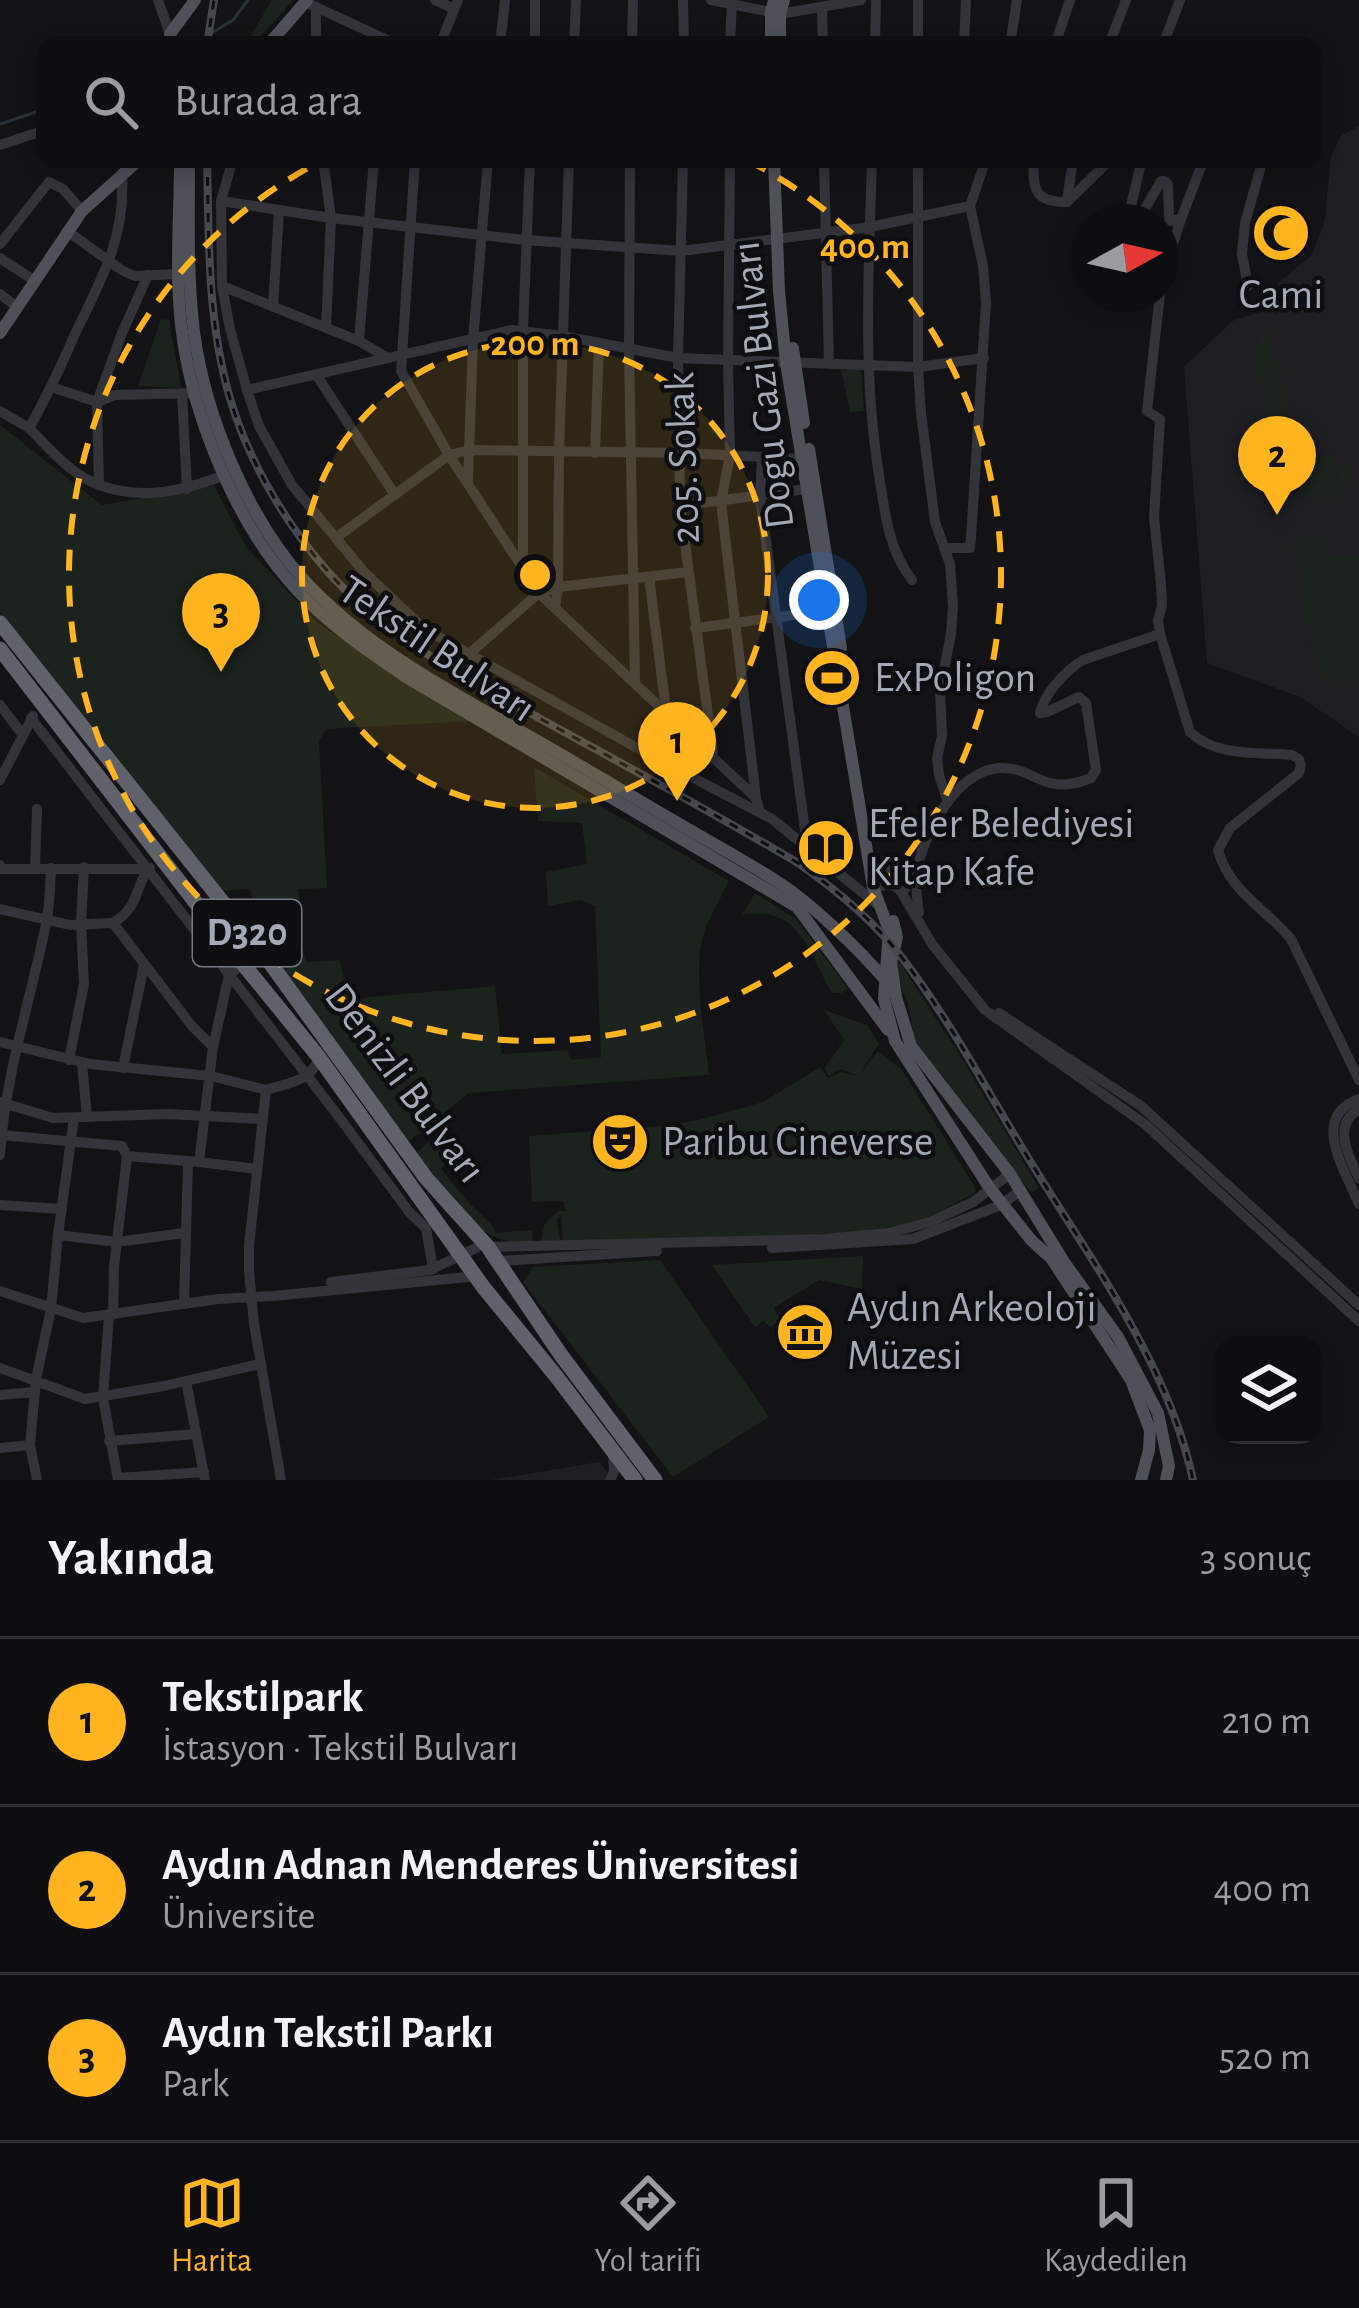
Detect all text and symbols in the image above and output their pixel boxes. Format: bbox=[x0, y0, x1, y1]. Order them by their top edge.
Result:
search box bbox=[36, 36, 1323, 168]
icon: search bbox=[78, 69, 144, 135]
text: Burada ara bbox=[174, 79, 362, 124]
mosque icon: Cami bbox=[1250, 202, 1312, 264]
north arrow bbox=[1071, 204, 1179, 312]
text: 400 m bbox=[820, 229, 910, 265]
street label: Dogu Gazi Bulvarı bbox=[725, 239, 801, 531]
place label: Cami bbox=[1239, 274, 1323, 316]
text: 200 m bbox=[491, 326, 579, 362]
street label: 205. Sokak bbox=[659, 371, 707, 545]
pin: 2 bbox=[1238, 416, 1316, 515]
centre of rings bbox=[514, 554, 556, 596]
street label: Tekstil Bulvarı bbox=[331, 568, 543, 730]
your location bbox=[789, 570, 849, 630]
pin: 3 bbox=[182, 573, 260, 672]
sports icon: ExPoligon bbox=[801, 647, 863, 709]
place label: ExPoligon bbox=[874, 657, 1036, 699]
pin: 1 bbox=[638, 702, 716, 801]
place label: Efeler Belediyesi Kitap Kafe bbox=[868, 803, 1135, 893]
library icon: Efeler Belediyesi Kitap Kafe bbox=[795, 817, 857, 879]
road number: D320 bbox=[193, 900, 301, 966]
street label: Denizli Bulvarı bbox=[317, 976, 493, 1190]
theatre icon: Paribu Cineverse bbox=[589, 1111, 651, 1173]
place label: Paribu Cineverse bbox=[662, 1121, 933, 1163]
place label: Aydın Arkeoloji Müzesi bbox=[847, 1287, 1097, 1377]
museum icon: Aydın Arkeoloji Müzesi bbox=[774, 1301, 836, 1363]
map controls bbox=[1215, 1336, 1323, 1444]
button: layers bbox=[1215, 1336, 1323, 1444]
text: Yakında bbox=[48, 1533, 214, 1584]
text: 3 sonuç bbox=[1200, 1539, 1311, 1578]
text: Tekstilpark bbox=[162, 1675, 363, 1720]
text: 1 bbox=[80, 1702, 94, 1741]
text: 210 m bbox=[1222, 1702, 1311, 1741]
text: İstasyon · Tekstil Bulvarı bbox=[162, 1729, 518, 1768]
text: Aydın Adnan Menderes Üniversitesi bbox=[162, 1843, 799, 1888]
text: 2 bbox=[78, 1870, 96, 1909]
text: 400 m bbox=[1213, 1870, 1311, 1909]
text: Üniversite bbox=[162, 1897, 315, 1936]
text: Aydın Tekstil Parkı bbox=[162, 2011, 494, 2056]
text: 3 bbox=[79, 2038, 95, 2077]
text: 520 m bbox=[1219, 2038, 1311, 2077]
text: Park bbox=[162, 2065, 229, 2104]
tab: Harita bbox=[171, 2170, 252, 2282]
tab: Yol tarifi bbox=[595, 2170, 702, 2282]
tab: Kaydedilen bbox=[1044, 2170, 1188, 2282]

